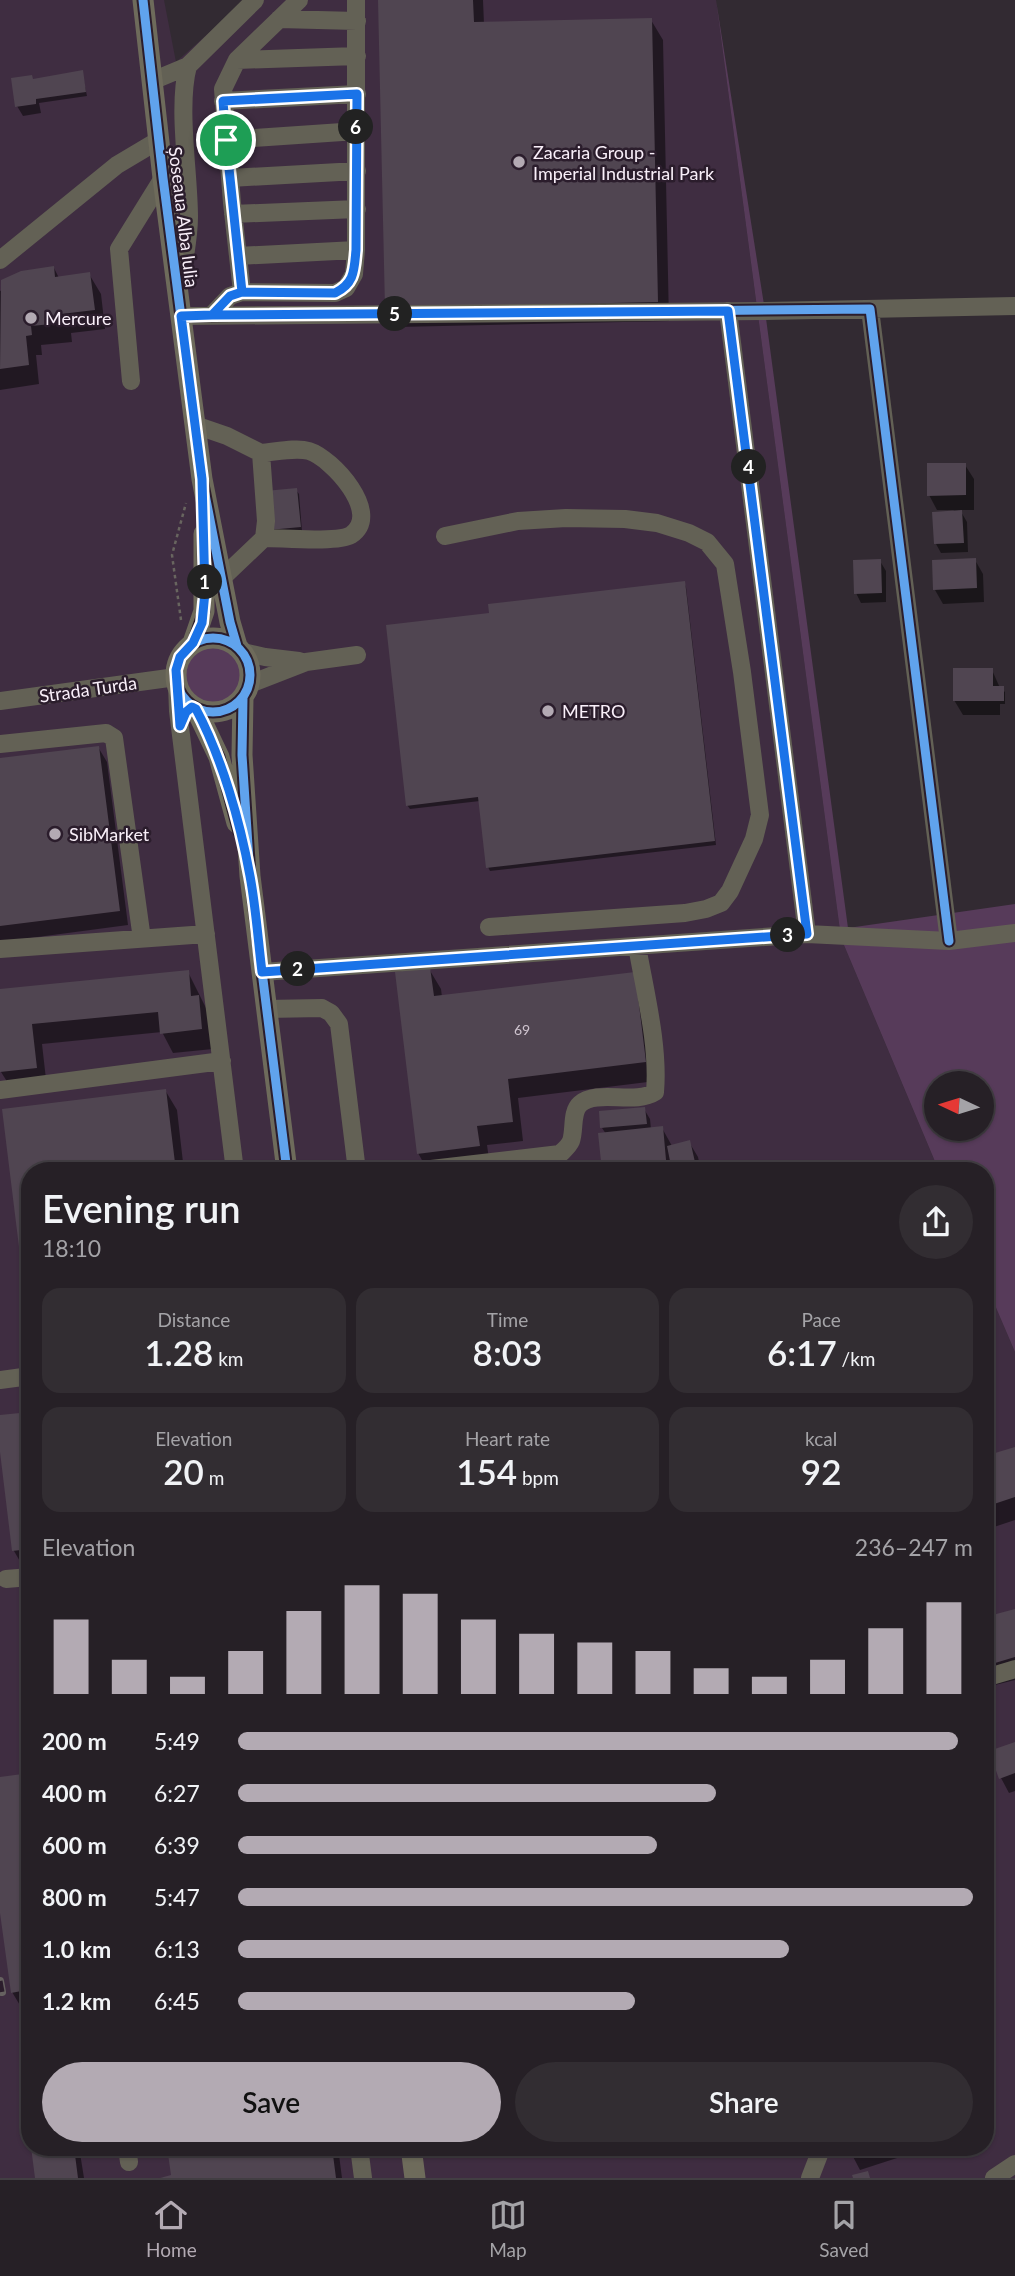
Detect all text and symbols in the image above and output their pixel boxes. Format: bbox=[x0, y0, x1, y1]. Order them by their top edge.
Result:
pin bbox=[196, 110, 256, 170]
pin: 6 bbox=[338, 110, 374, 144]
text: 6 bbox=[350, 115, 361, 138]
icon: arrive bbox=[207, 121, 245, 159]
place label: Zacaria Group - Imperial Industrial Park bbox=[533, 141, 715, 184]
street label: Șoseaua Alba Iulia bbox=[164, 145, 204, 289]
marker: Zacaria Group - Imperial Industrial Park bbox=[511, 154, 527, 170]
pin: 5 bbox=[378, 296, 412, 332]
text: 5 bbox=[389, 302, 400, 325]
place label: Mercure bbox=[45, 307, 111, 329]
marker: Mercure bbox=[23, 310, 39, 326]
pin: 4 bbox=[732, 449, 766, 484]
text: 4 bbox=[743, 455, 754, 478]
pin: 1 bbox=[188, 564, 222, 600]
text: 1 bbox=[199, 570, 210, 593]
street label: Strada Turda bbox=[38, 671, 138, 707]
place label: METRO bbox=[562, 700, 625, 722]
marker: METRO bbox=[540, 703, 556, 719]
place label: SibMarket bbox=[69, 823, 150, 845]
marker: SibMarket bbox=[47, 826, 63, 842]
pin: 3 bbox=[770, 918, 806, 953]
text: 3 bbox=[782, 923, 793, 946]
pin: 2 bbox=[280, 951, 316, 986]
text: 2 bbox=[292, 957, 303, 980]
house number: 69 bbox=[514, 1021, 530, 1038]
north arrow bbox=[924, 1071, 994, 1141]
map controls bbox=[924, 1071, 994, 1141]
text: Evening run bbox=[42, 1185, 241, 1231]
button: share bbox=[899, 1185, 973, 1259]
text: 18:10 bbox=[42, 1234, 101, 1262]
text: Distance bbox=[157, 1308, 230, 1331]
text: Time bbox=[487, 1308, 528, 1331]
text: Pace bbox=[801, 1308, 841, 1331]
text: 1.28 bbox=[144, 1331, 213, 1373]
text: 8:03 bbox=[473, 1331, 542, 1373]
text: 6:17 bbox=[767, 1331, 837, 1373]
text: km bbox=[213, 1347, 244, 1370]
text: /km bbox=[837, 1347, 875, 1370]
text: Elevation bbox=[155, 1427, 232, 1450]
text: Heart rate bbox=[465, 1427, 550, 1450]
text: kcal bbox=[805, 1427, 837, 1450]
text: 20 bbox=[163, 1450, 204, 1492]
text: 154 bbox=[456, 1450, 517, 1492]
text: 92 bbox=[801, 1450, 841, 1492]
text: m bbox=[204, 1466, 224, 1489]
text: bpm bbox=[517, 1466, 559, 1489]
text: Elevation bbox=[42, 1533, 135, 1561]
text: 236–247 m bbox=[855, 1533, 973, 1561]
text: 200 m bbox=[42, 1727, 107, 1755]
text: 5:49 bbox=[154, 1727, 200, 1755]
text: 400 m bbox=[42, 1779, 107, 1807]
text: 6:27 bbox=[154, 1779, 200, 1807]
text: 600 m bbox=[42, 1831, 107, 1859]
text: 6:39 bbox=[154, 1831, 200, 1859]
text: 800 m bbox=[42, 1883, 107, 1911]
text: 5:47 bbox=[154, 1883, 200, 1911]
text: 1.0 km bbox=[42, 1935, 111, 1963]
text: 6:13 bbox=[154, 1935, 200, 1963]
text: 1.2 km bbox=[42, 1987, 111, 2015]
text: 6:45 bbox=[154, 1987, 200, 2015]
button: Save bbox=[42, 2062, 501, 2142]
button: Share bbox=[515, 2062, 973, 2142]
tab: Home bbox=[146, 2196, 197, 2261]
tab: Map bbox=[489, 2196, 527, 2261]
tab: Saved bbox=[819, 2196, 869, 2261]

